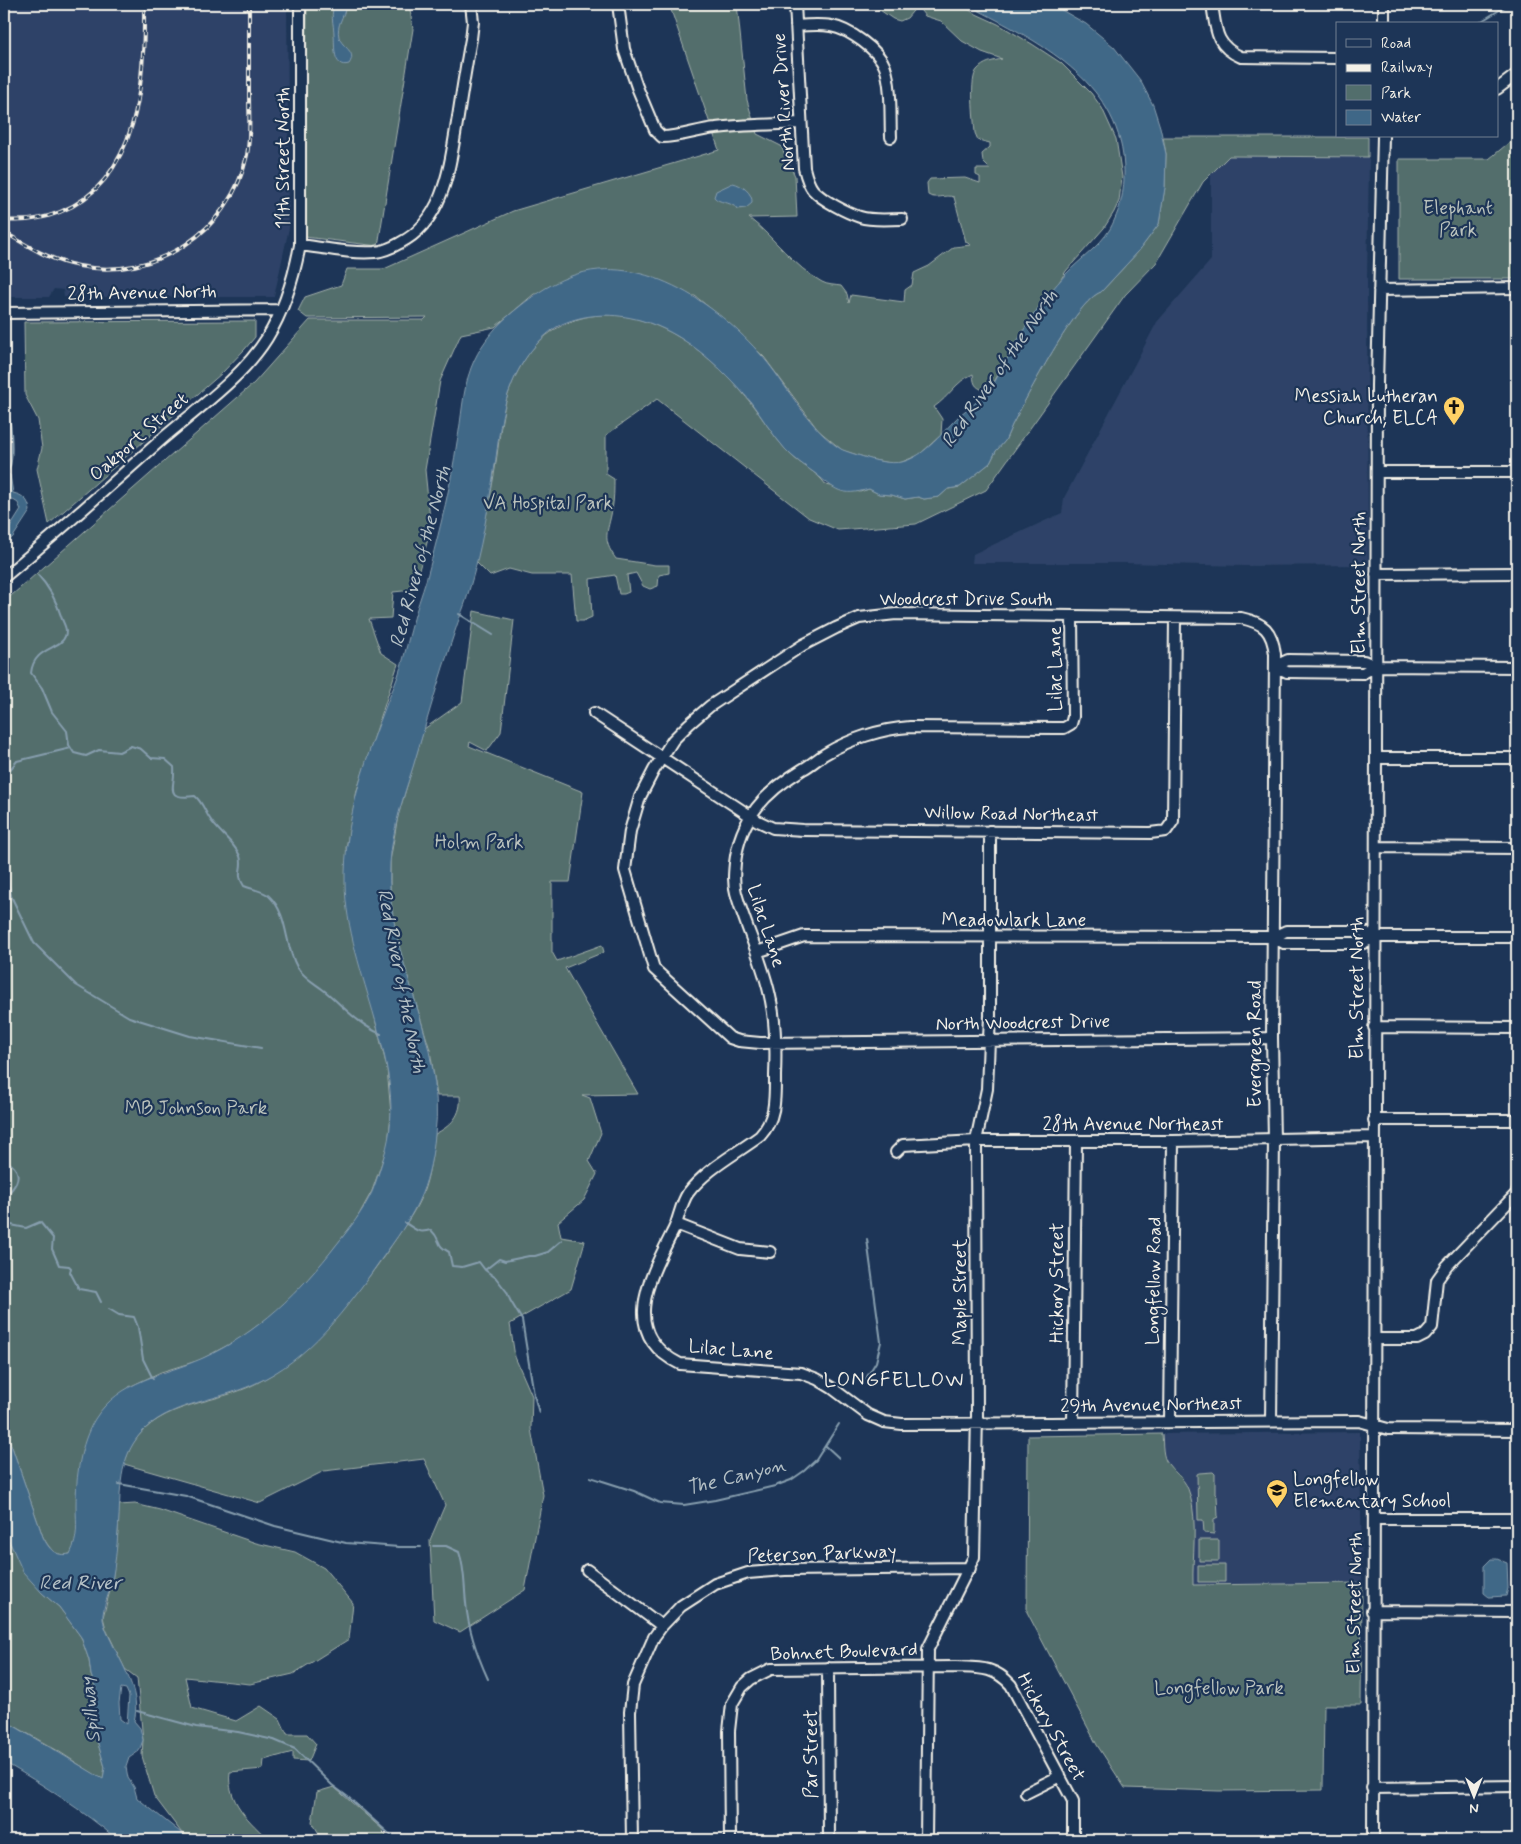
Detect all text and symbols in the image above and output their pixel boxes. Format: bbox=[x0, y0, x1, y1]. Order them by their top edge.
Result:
legend bbox=[1336, 22, 1498, 138]
street label: North River Drive bbox=[767, 32, 801, 172]
text: Road bbox=[1381, 34, 1411, 54]
text: Railway bbox=[1381, 58, 1433, 78]
text: Park bbox=[1381, 84, 1411, 104]
street label: 11th Street North bbox=[271, 87, 296, 229]
text: Water bbox=[1381, 108, 1421, 128]
park label: Elephant Park bbox=[1423, 196, 1493, 243]
street label: 28th Avenue North bbox=[67, 279, 217, 307]
water label: Red River of the North bbox=[935, 285, 1065, 453]
place label: Messiah Lutheran Church, ELCA bbox=[1295, 384, 1438, 431]
street label: Oakport Street bbox=[84, 387, 194, 487]
church icon: Messiah Lutheran Church, ELCA bbox=[1442, 395, 1466, 426]
water label: Red River of the North bbox=[384, 463, 458, 651]
park label: VA Hospital Park bbox=[483, 491, 613, 516]
street label: Elm Street North bbox=[1347, 512, 1372, 654]
street label: Woodcrest Drive South bbox=[879, 587, 1053, 612]
street label: Lilac Lane bbox=[1043, 626, 1068, 712]
street label: Willow Road Northeast bbox=[924, 800, 1098, 828]
park label: Holm Park bbox=[435, 830, 523, 855]
street label: Lilac Lane bbox=[741, 881, 791, 971]
water label: Red River of the North bbox=[370, 887, 432, 1076]
street label: Meadowlark Lane bbox=[942, 908, 1086, 933]
street label: Elm Street North bbox=[1345, 917, 1370, 1059]
street label: Evergreen Road bbox=[1243, 980, 1270, 1108]
street label: North Woodcrest Drive bbox=[935, 1009, 1111, 1037]
park label: MB Johnson Park bbox=[125, 1096, 268, 1121]
street label: 28th Avenue Northeast bbox=[1043, 1112, 1224, 1137]
street label: Longfellow Road bbox=[1140, 1217, 1170, 1346]
street label: Hickory Street bbox=[1045, 1223, 1070, 1343]
street label: Maple Street bbox=[948, 1239, 973, 1345]
street label: Lilac Lane bbox=[687, 1334, 775, 1366]
district label: LONGFELLOW bbox=[824, 1367, 964, 1394]
street label: 29th Avenue Northeast bbox=[1060, 1391, 1242, 1419]
water label: The Canyon bbox=[683, 1451, 789, 1502]
place label: Longfellow Elementary School bbox=[1293, 1467, 1451, 1514]
school or university icon: Longfellow Elementary School bbox=[1265, 1478, 1289, 1509]
street label: Elm Street North bbox=[1341, 1531, 1369, 1675]
street label: Peterson Parkway bbox=[747, 1539, 897, 1570]
water label: Red River bbox=[39, 1570, 124, 1597]
street label: Bohnet Boulevard bbox=[770, 1637, 918, 1667]
street label: Hickory Street bbox=[1011, 1668, 1091, 1786]
water label: Spillway bbox=[74, 1674, 108, 1744]
park label: Longfellow Park bbox=[1154, 1676, 1284, 1703]
street label: Par Street bbox=[799, 1710, 824, 1798]
north arrow bbox=[1448, 1772, 1498, 1822]
text: N bbox=[1469, 1799, 1479, 1817]

